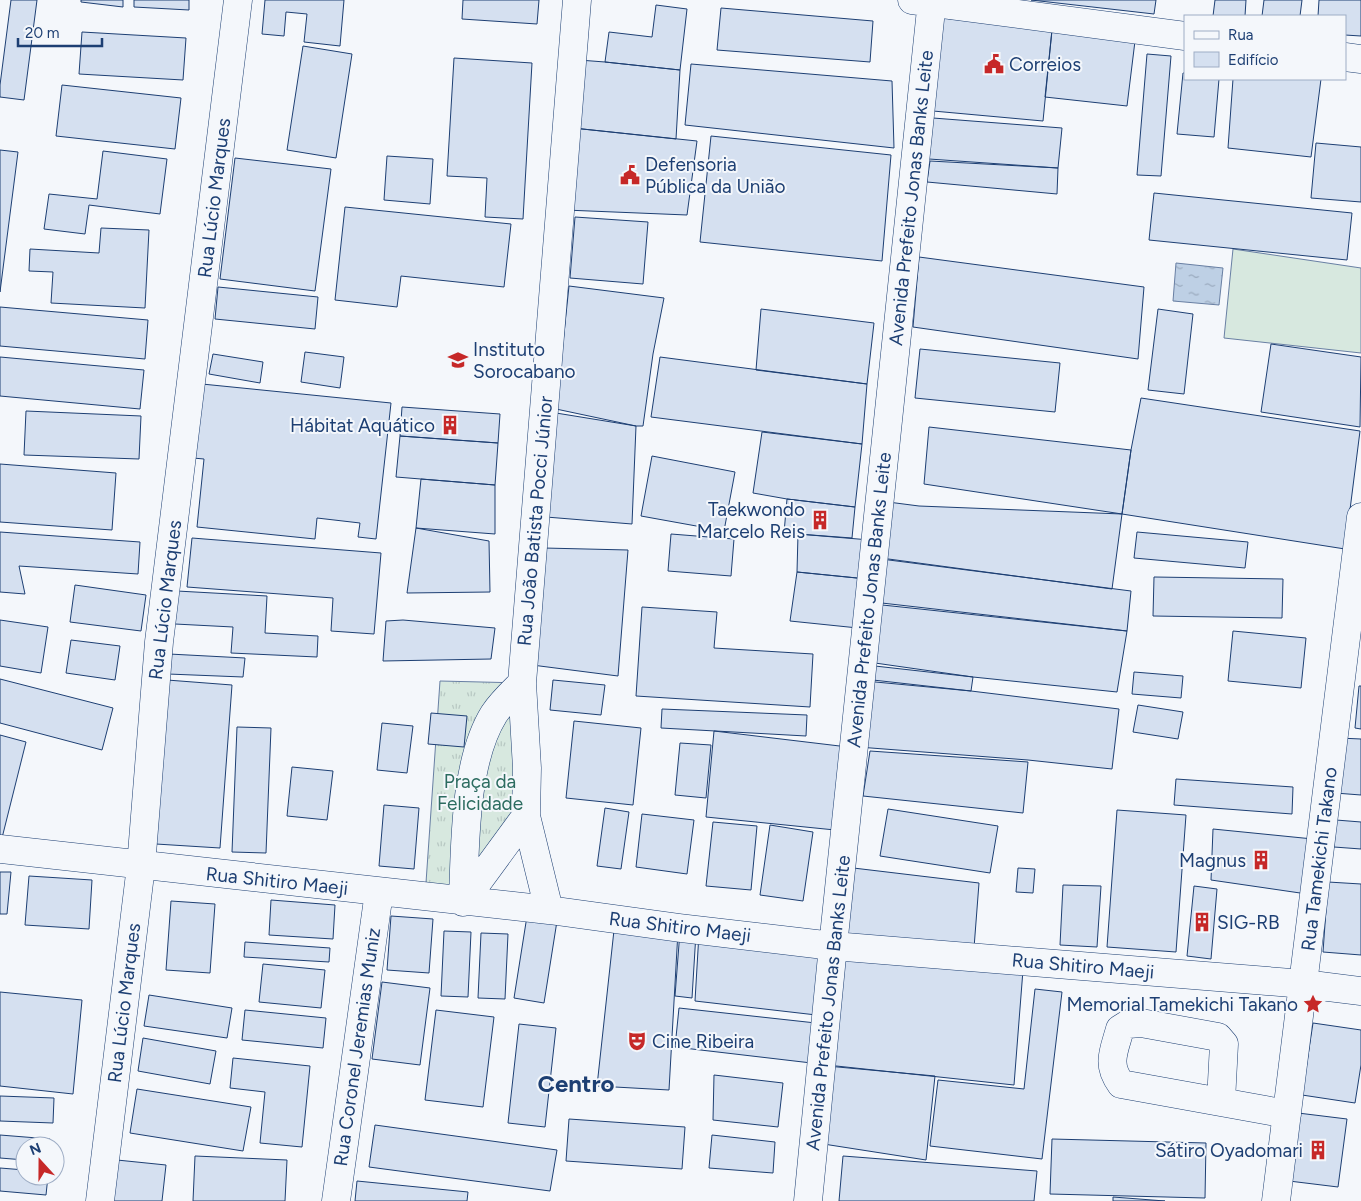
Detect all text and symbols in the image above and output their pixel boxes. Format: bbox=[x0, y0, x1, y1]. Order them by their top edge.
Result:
scale bar bbox=[18, 15, 101, 47]
legend bbox=[1184, 15, 1346, 80]
text: 20 m bbox=[25, 24, 59, 42]
text: Rua bbox=[1228, 26, 1253, 44]
street label: Avenida Prefeito Jonas Banks Leite bbox=[884, 49, 938, 347]
text: Edifício bbox=[1228, 51, 1279, 69]
public building icon: Correios bbox=[983, 53, 1005, 75]
place label: Correios bbox=[1009, 53, 1081, 76]
street label: Rua Lúcio Marques bbox=[193, 117, 235, 279]
place label: Defensoria Pública da União bbox=[645, 153, 786, 198]
public building icon: Defensoria Pública da União bbox=[619, 164, 641, 186]
place label: Instituto Sorocabano bbox=[473, 338, 576, 383]
school or university icon: Instituto Sorocabano bbox=[447, 349, 469, 371]
street label: Rua João Batista Pocci Júnior bbox=[513, 395, 557, 647]
place label: Hábitat Aquático bbox=[290, 414, 435, 437]
building icon: Hábitat Aquático bbox=[439, 414, 461, 436]
street label: Avenida Prefeito Jonas Banks Leite bbox=[842, 451, 896, 749]
place label: Taekwondo Marcelo Reis bbox=[697, 498, 805, 543]
building icon: Taekwondo Marcelo Reis bbox=[809, 509, 831, 531]
street label: Rua Lúcio Marques bbox=[144, 519, 186, 681]
street label: Rua Tamekichi Takano bbox=[1296, 766, 1342, 952]
park label: Praça da Felicidade bbox=[437, 770, 523, 815]
place label: Magnus bbox=[1179, 849, 1246, 872]
building icon: Magnus bbox=[1250, 849, 1272, 871]
street label: Avenida Prefeito Jonas Banks Leite bbox=[801, 854, 855, 1152]
street label: Rua Shitiro Maeji bbox=[205, 862, 349, 900]
street label: Rua Shitiro Maeji bbox=[608, 907, 752, 947]
building icon: SIG-RB bbox=[1191, 911, 1213, 933]
place label: SIG-RB bbox=[1217, 911, 1280, 934]
street label: Rua Lúcio Marques bbox=[103, 922, 145, 1084]
street label: Rua Coronel Jeremias Muniz bbox=[329, 926, 385, 1168]
street label: Rua Shitiro Maeji bbox=[1011, 948, 1155, 984]
place label: Memorial Tamekichi Takano bbox=[1066, 993, 1298, 1016]
place icon: Memorial Tamekichi Takano bbox=[1302, 993, 1324, 1015]
theatre icon: Cine Ribeira bbox=[626, 1030, 648, 1052]
place label: Cine Ribeira bbox=[652, 1030, 754, 1053]
district label: Centro bbox=[537, 1069, 615, 1098]
north arrow bbox=[15, 1136, 65, 1186]
text: N bbox=[27, 1139, 44, 1159]
place label: Sátiro Oyadomari bbox=[1155, 1139, 1303, 1162]
building icon: Sátiro Oyadomari bbox=[1307, 1139, 1329, 1161]

